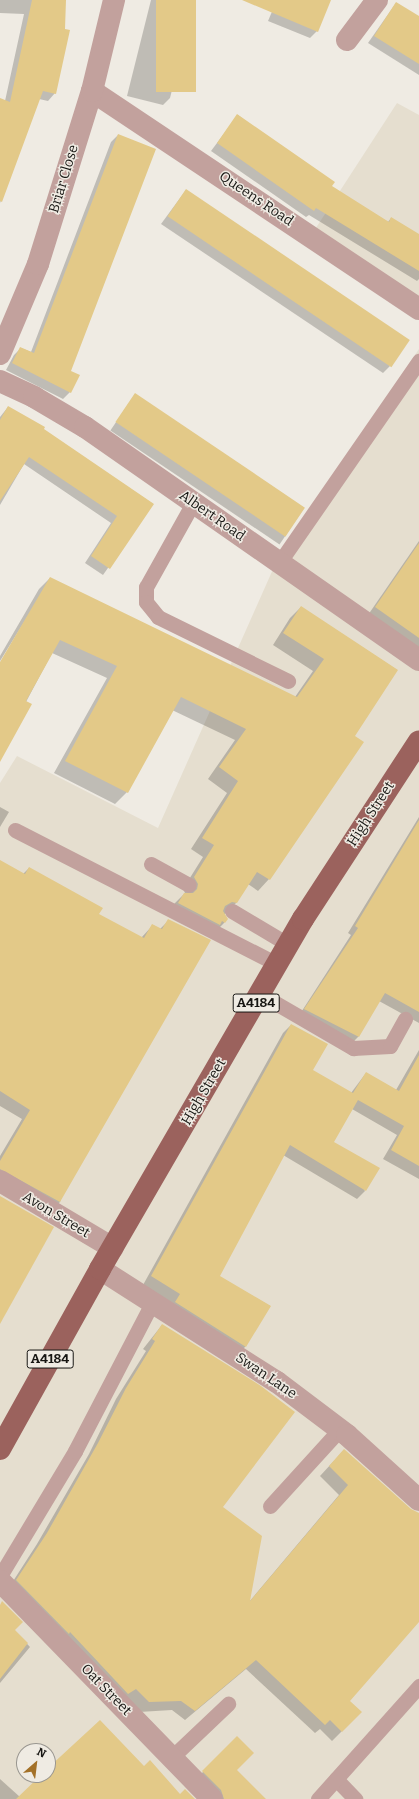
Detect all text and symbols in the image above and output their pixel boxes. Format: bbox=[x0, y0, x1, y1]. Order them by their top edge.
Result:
street label: Briar Close bbox=[46, 143, 82, 215]
street label: Queens Road bbox=[216, 168, 296, 230]
street label: Albert Road bbox=[176, 487, 248, 545]
street label: High Street bbox=[344, 778, 398, 850]
road number: A4184 bbox=[232, 992, 280, 1014]
street label: High Street bbox=[178, 1056, 230, 1128]
street label: Avon Street bbox=[19, 1188, 93, 1242]
road number: A4184 bbox=[26, 1348, 74, 1370]
street label: Swan Lane bbox=[232, 1350, 300, 1402]
street label: Oat Street bbox=[77, 1661, 135, 1719]
north arrow bbox=[16, 1743, 56, 1783]
text: N bbox=[35, 1745, 48, 1761]

